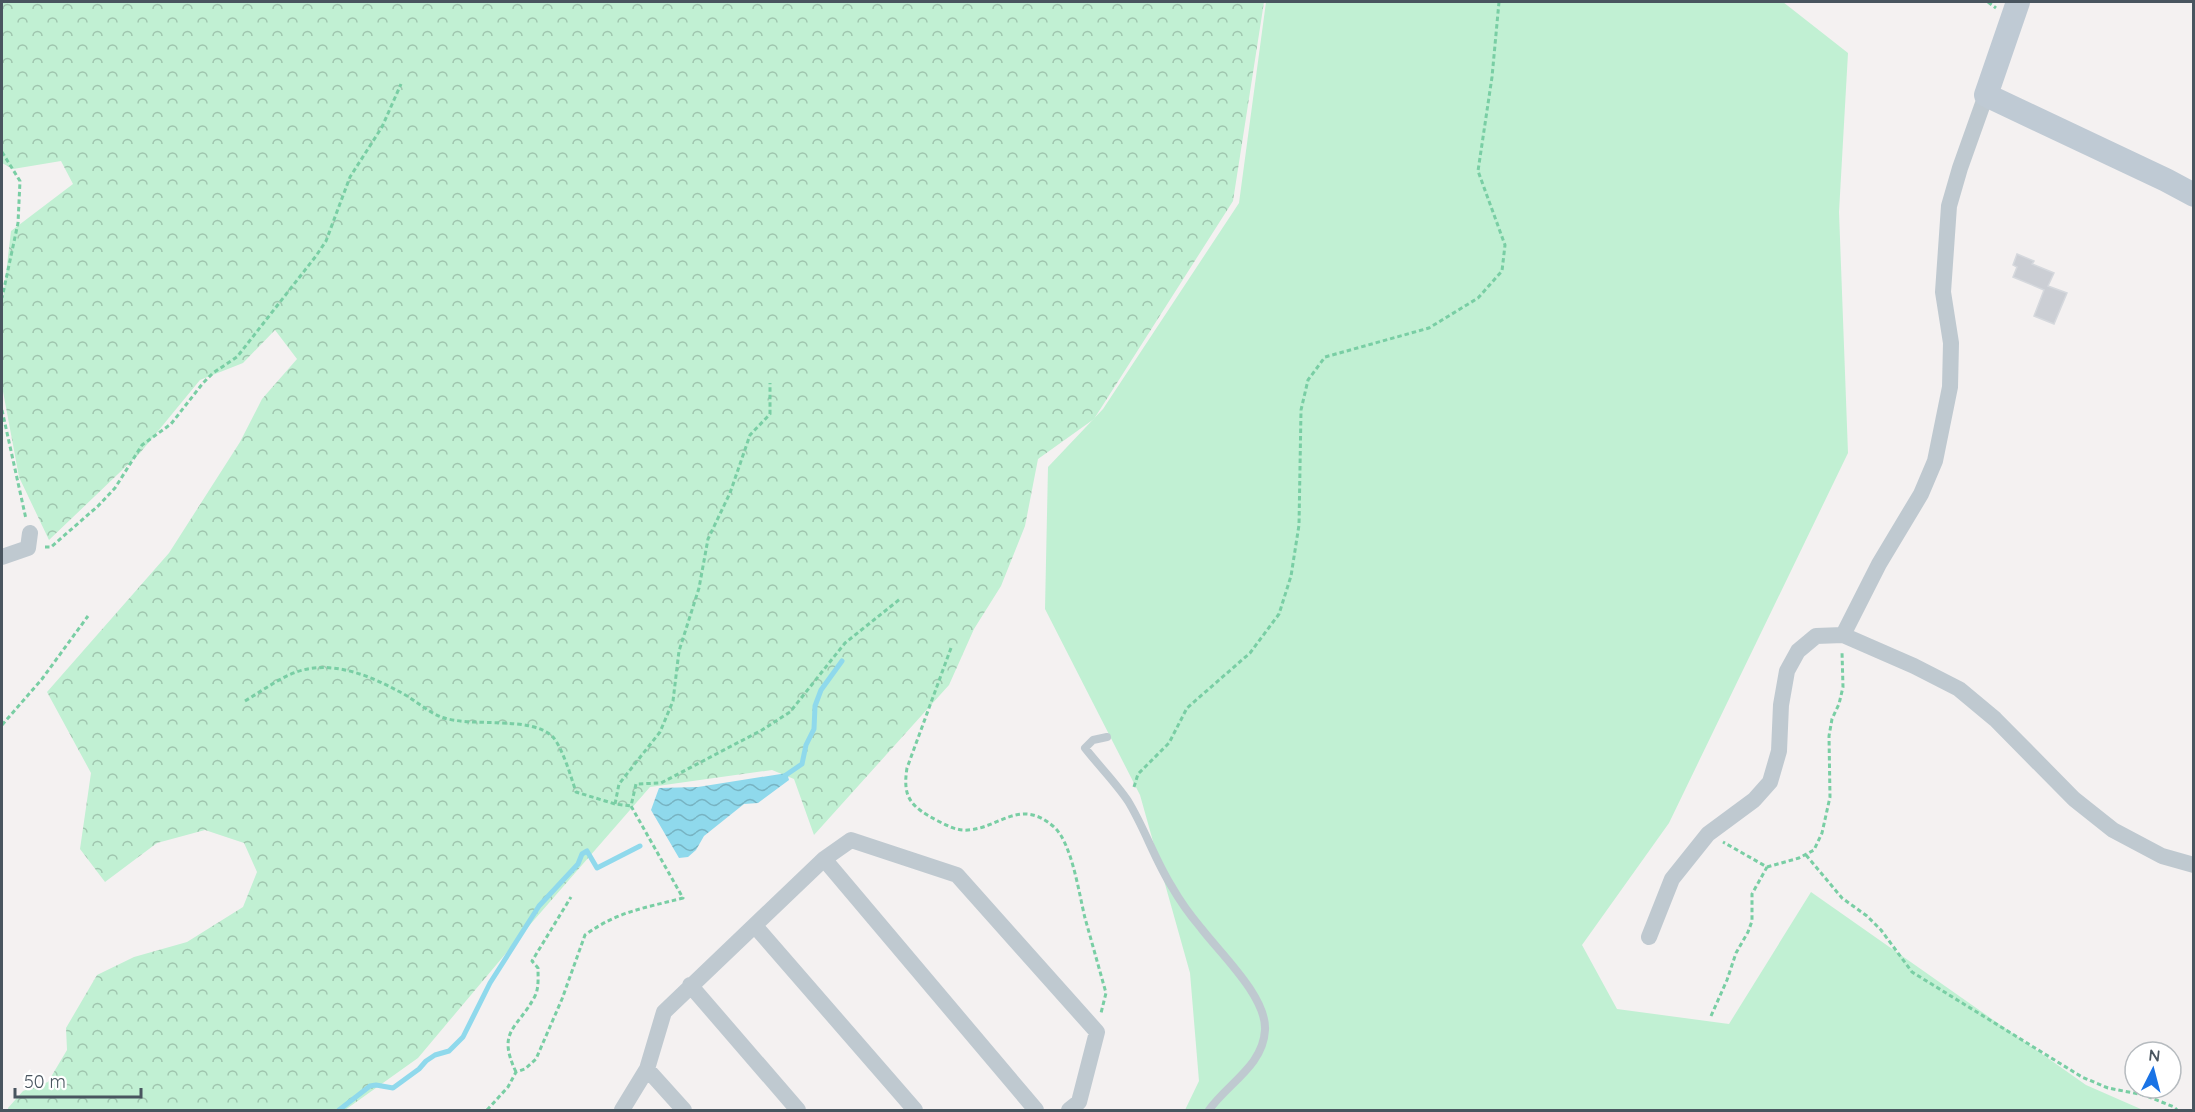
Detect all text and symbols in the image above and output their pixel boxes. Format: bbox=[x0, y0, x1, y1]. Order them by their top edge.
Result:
north arrow bbox=[2123, 1040, 2183, 1100]
text: N bbox=[2148, 1045, 2161, 1066]
scale bar bbox=[15, 1061, 141, 1099]
text: 50 m bbox=[24, 1070, 66, 1093]

